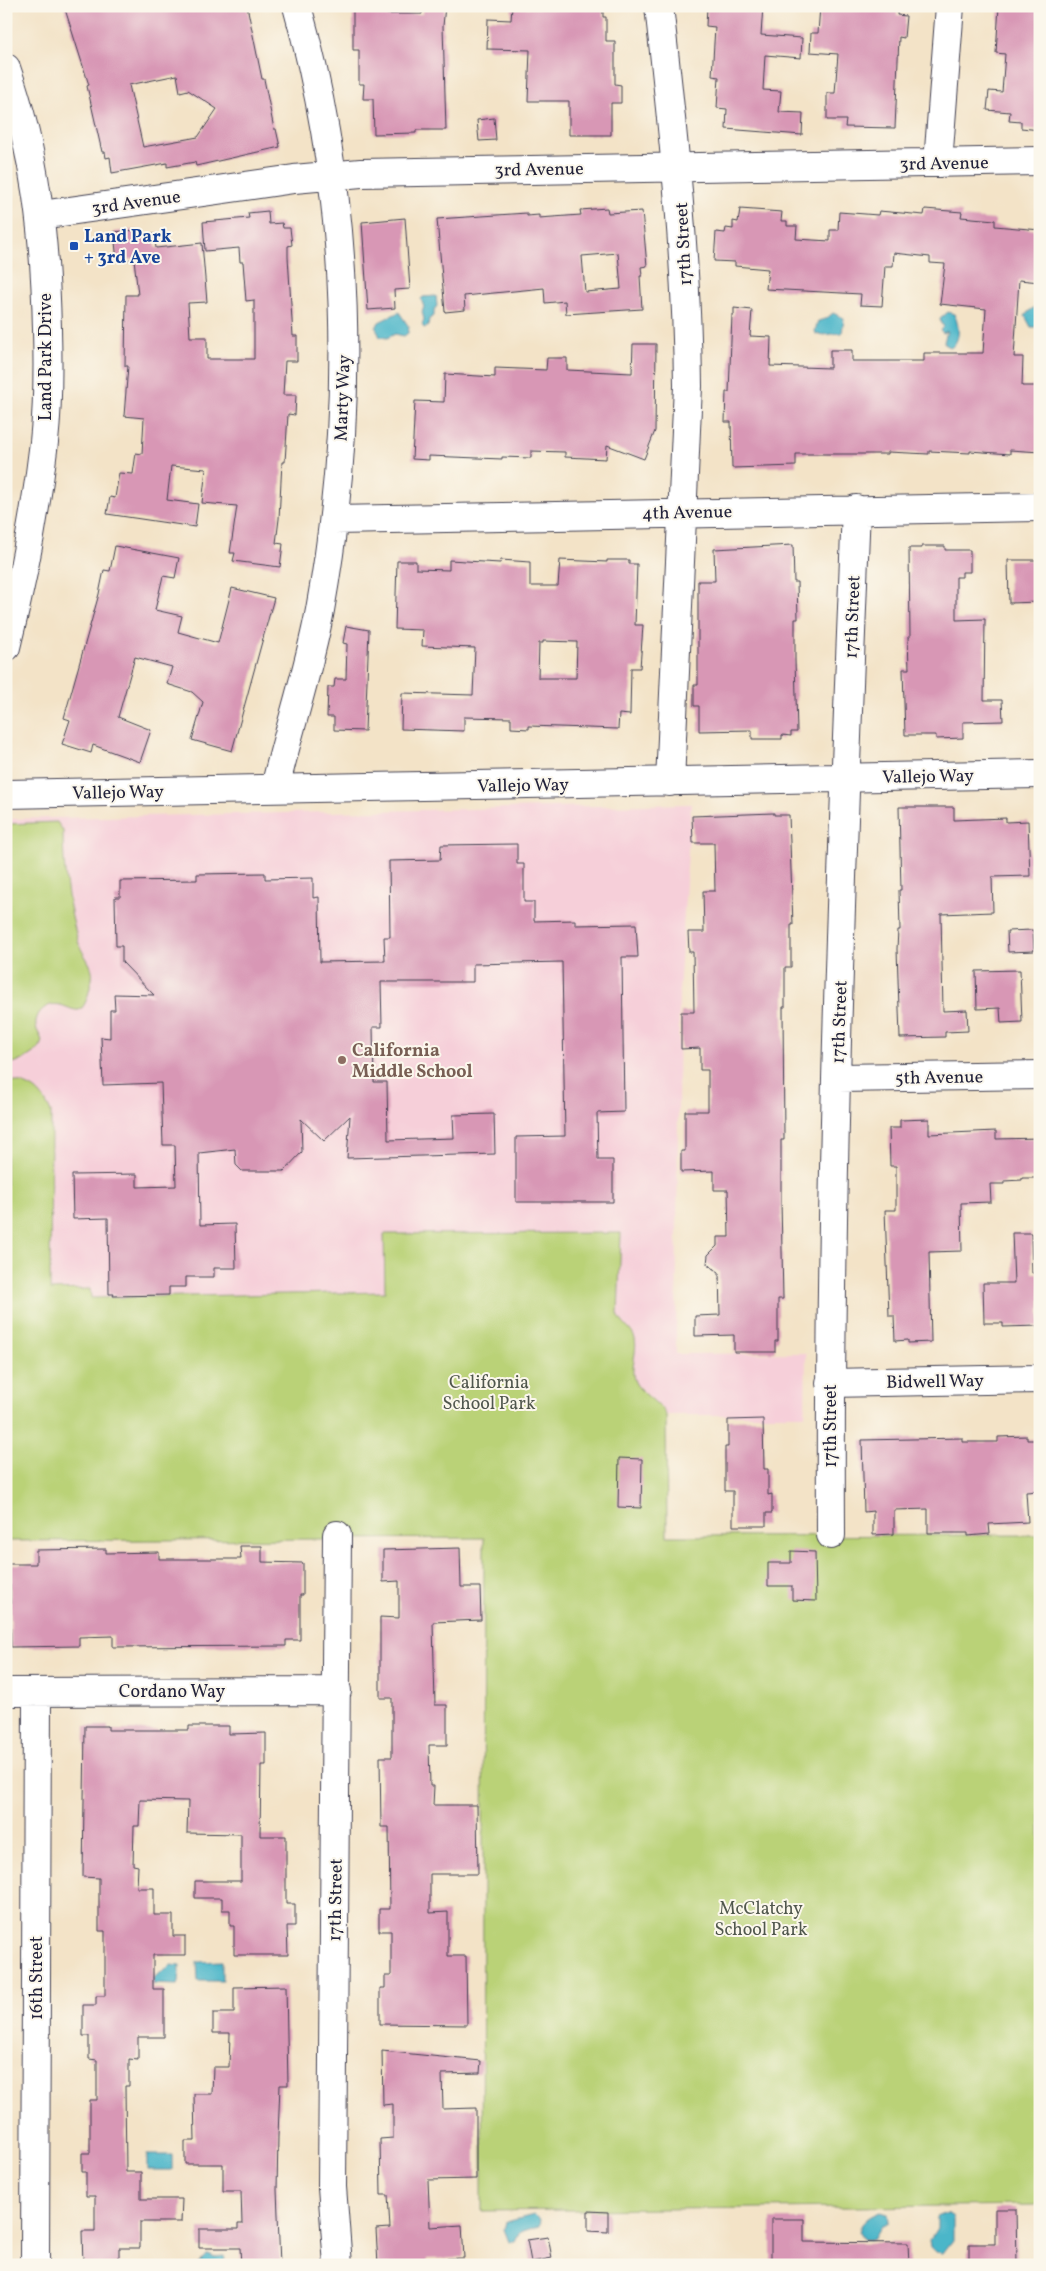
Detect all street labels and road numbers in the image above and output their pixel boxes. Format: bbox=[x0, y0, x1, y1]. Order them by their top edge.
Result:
street label: 3rd Avenue bbox=[899, 151, 989, 178]
street label: 3rd Avenue bbox=[494, 157, 584, 184]
street label: 3rd Avenue bbox=[90, 185, 182, 222]
street label: 17th Street bbox=[670, 202, 699, 286]
street label: Land Park Drive bbox=[34, 293, 59, 421]
street label: Marty Way bbox=[329, 354, 358, 442]
street label: 4th Avenue bbox=[642, 500, 732, 527]
street label: 17th Street bbox=[840, 575, 867, 659]
street label: Vallejo Way bbox=[882, 764, 974, 791]
street label: Vallejo Way bbox=[477, 773, 569, 800]
street label: Vallejo Way bbox=[72, 780, 164, 807]
street label: 17th Street bbox=[827, 980, 854, 1064]
street label: 5th Avenue bbox=[895, 1065, 983, 1092]
street label: Bidwell Way bbox=[886, 1369, 984, 1396]
street label: 17th Street bbox=[819, 1384, 844, 1468]
street label: Cordano Way bbox=[119, 1680, 225, 1705]
street label: 17th Street bbox=[323, 1858, 350, 1942]
street label: 16th Street bbox=[25, 1936, 50, 2020]

